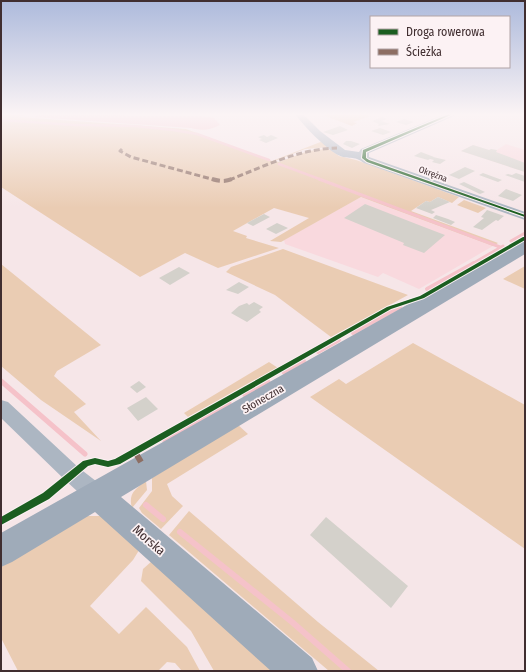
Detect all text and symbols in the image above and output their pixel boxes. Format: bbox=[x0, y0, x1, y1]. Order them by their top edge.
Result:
legend bbox=[370, 16, 510, 68]
text: Droga rowerowa bbox=[406, 25, 485, 39]
text: Ścieżka bbox=[406, 44, 442, 59]
street label: Okrężna bbox=[417, 164, 449, 184]
street label: Słoneczna bbox=[240, 382, 286, 416]
street label: Morska bbox=[130, 522, 168, 558]

